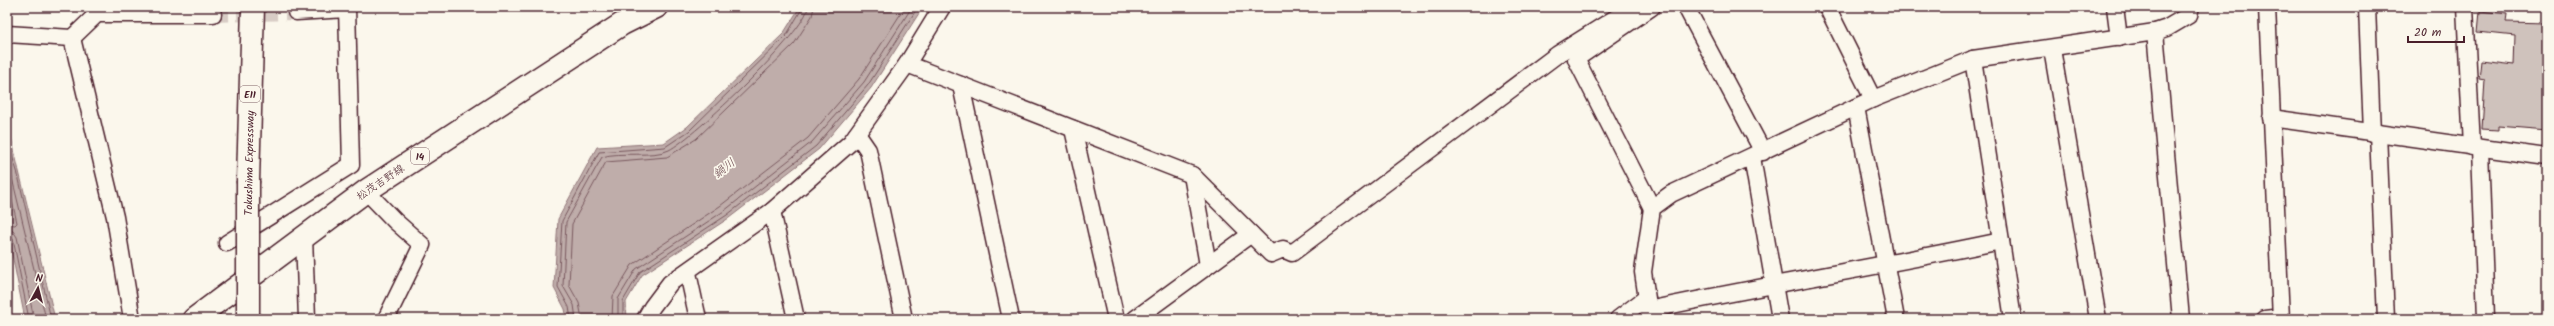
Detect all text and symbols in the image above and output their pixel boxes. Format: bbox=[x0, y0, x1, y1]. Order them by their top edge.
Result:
scale bar bbox=[2408, 18, 2464, 44]
text: 20 m bbox=[2414, 23, 2442, 42]
road number: E11 bbox=[240, 86, 260, 102]
street label: Tokushima Expressway bbox=[240, 110, 260, 216]
road number: 14 bbox=[411, 148, 429, 164]
water label: 鍋川 bbox=[709, 154, 740, 183]
street label: 松茂吉野線 bbox=[353, 160, 408, 206]
north arrow bbox=[18, 268, 58, 308]
text: N bbox=[35, 270, 44, 288]

